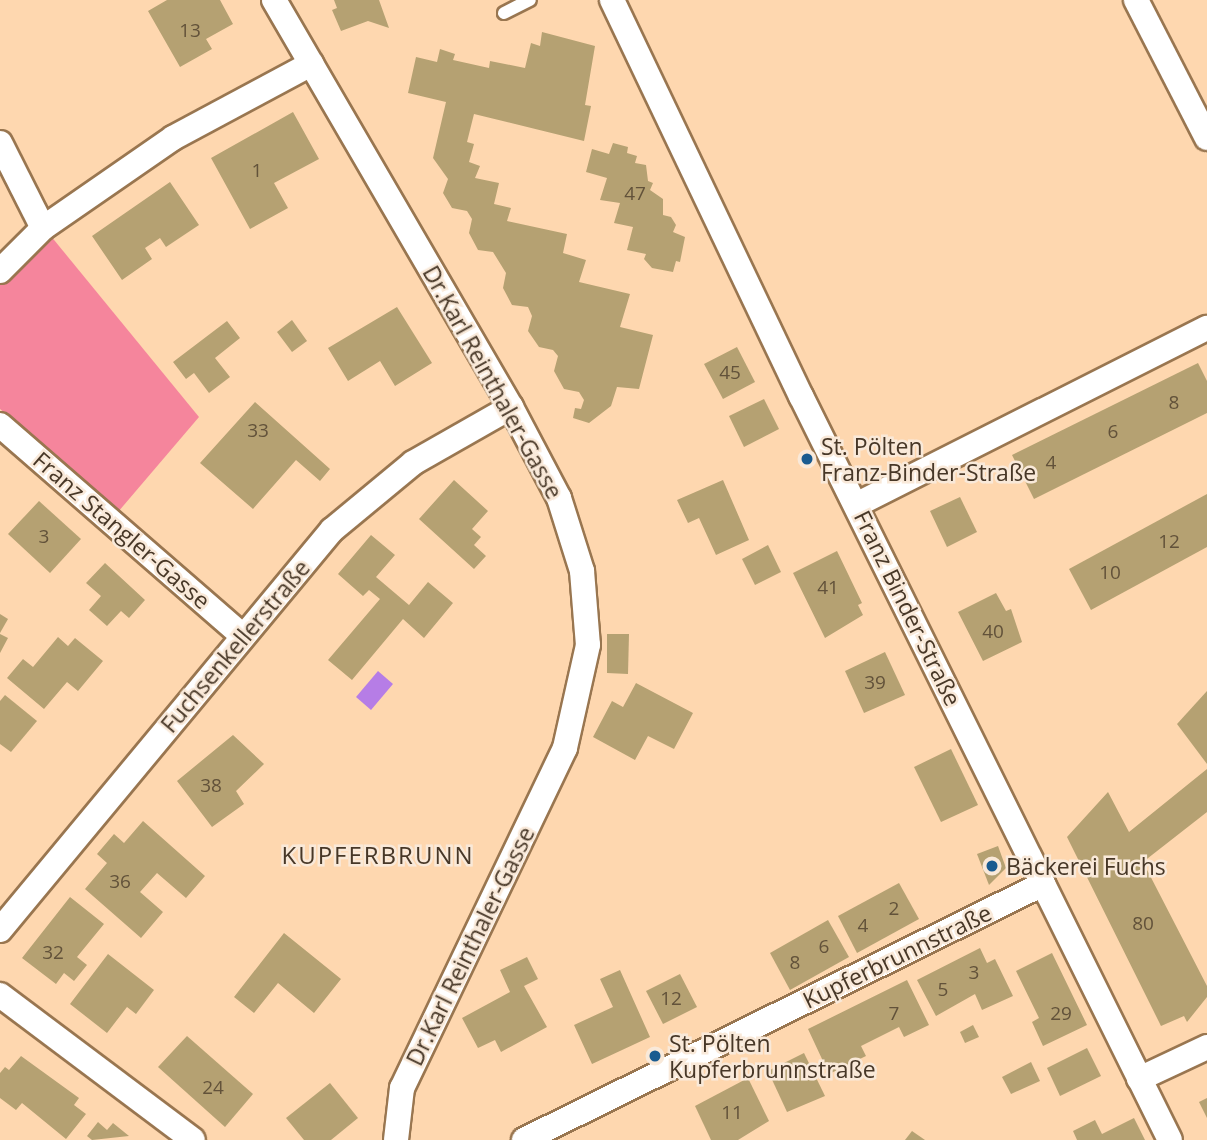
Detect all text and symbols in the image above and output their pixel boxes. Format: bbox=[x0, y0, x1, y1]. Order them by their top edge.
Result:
house number: 13 bbox=[179, 20, 201, 42]
house number: 1 bbox=[252, 160, 262, 182]
house number: 47 bbox=[624, 183, 646, 205]
street label: Dr.Karl Reinthaler-Gasse bbox=[417, 261, 569, 503]
house number: 45 bbox=[719, 362, 741, 384]
house number: 8 bbox=[1169, 392, 1179, 414]
house number: 33 bbox=[247, 420, 269, 442]
house number: 6 bbox=[1108, 421, 1118, 443]
place label: St. Pölten Franz-Binder-Straße bbox=[821, 432, 1036, 486]
street label: Franz Stangler-Gasse bbox=[28, 446, 216, 614]
marker: St. Pölten Franz-Binder-Straße bbox=[799, 451, 815, 467]
house number: 4 bbox=[1046, 452, 1056, 474]
street label: Franz Binder-Straße bbox=[849, 506, 967, 710]
house number: 3 bbox=[39, 526, 49, 548]
house number: 12 bbox=[1158, 531, 1180, 553]
street label: Fuchsenkellerstraße bbox=[155, 554, 315, 738]
house number: 10 bbox=[1099, 562, 1121, 584]
house number: 41 bbox=[817, 577, 839, 599]
house number: 40 bbox=[982, 621, 1004, 643]
house number: 39 bbox=[864, 672, 886, 694]
house number: 38 bbox=[200, 775, 222, 797]
street label: Dr.Karl Reinthaler-Gasse bbox=[400, 822, 540, 1070]
district label: KUPFERBRUNN bbox=[283, 841, 473, 869]
place label: Bäckerei Fuchs bbox=[1006, 852, 1166, 880]
marker: Bäckerei Fuchs bbox=[984, 858, 1000, 874]
house number: 36 bbox=[109, 871, 131, 893]
street label: Kupferbrunnstraße bbox=[798, 898, 996, 1014]
house number: 2 bbox=[889, 898, 899, 920]
house number: 80 bbox=[1132, 913, 1154, 935]
house number: 4 bbox=[858, 915, 868, 937]
house number: 6 bbox=[819, 936, 829, 958]
house number: 32 bbox=[42, 942, 64, 964]
house number: 8 bbox=[790, 952, 800, 974]
house number: 3 bbox=[969, 962, 979, 984]
house number: 5 bbox=[938, 979, 948, 1001]
house number: 12 bbox=[660, 988, 682, 1010]
house number: 7 bbox=[889, 1003, 899, 1025]
house number: 29 bbox=[1050, 1003, 1072, 1025]
place label: St. Pölten Kupferbrunnstraße bbox=[669, 1029, 876, 1083]
marker: St. Pölten Kupferbrunnstraße bbox=[647, 1048, 663, 1064]
house number: 24 bbox=[202, 1077, 224, 1099]
house number: 11 bbox=[721, 1102, 743, 1124]

